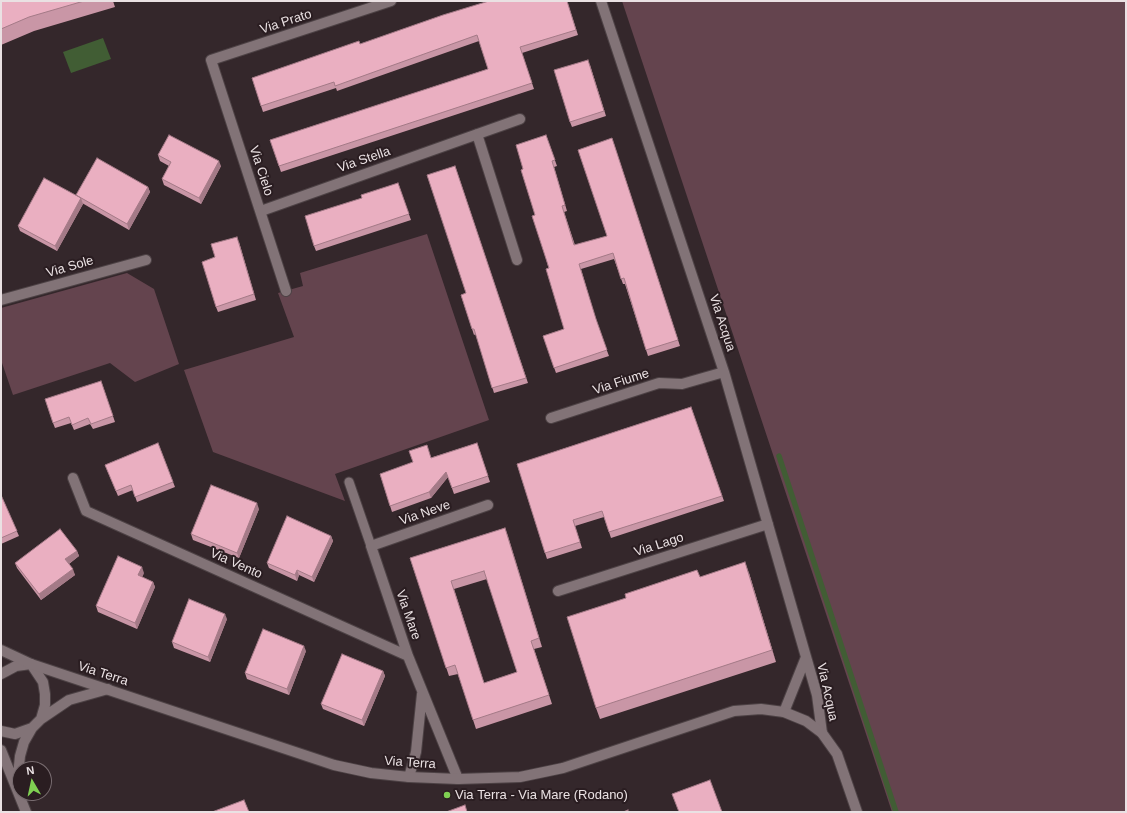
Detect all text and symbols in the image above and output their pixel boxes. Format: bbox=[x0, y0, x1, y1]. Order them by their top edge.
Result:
street label: Via Prato bbox=[258, 6, 314, 38]
street label: Via Cielo bbox=[246, 144, 276, 198]
street label: Via Stella bbox=[336, 144, 392, 176]
street label: Via Sole bbox=[45, 253, 95, 281]
street label: Via Acqua bbox=[705, 293, 739, 353]
street label: Via Fiume bbox=[591, 366, 651, 398]
street label: Via Neve bbox=[398, 497, 452, 529]
street label: Via Lago bbox=[632, 530, 686, 560]
street label: Via Vento bbox=[208, 546, 264, 582]
street label: Via Mare bbox=[392, 588, 424, 642]
street label: Via Terra bbox=[76, 659, 130, 689]
street label: Via Acqua bbox=[813, 662, 841, 722]
street label: Via Terra bbox=[384, 753, 436, 773]
north arrow bbox=[12, 761, 52, 801]
text: N bbox=[25, 764, 35, 777]
place label: Via Terra - Via Mare (Rodano) bbox=[455, 787, 628, 803]
marker: Via Terra - Via Mare (Rodano) bbox=[442, 790, 452, 800]

